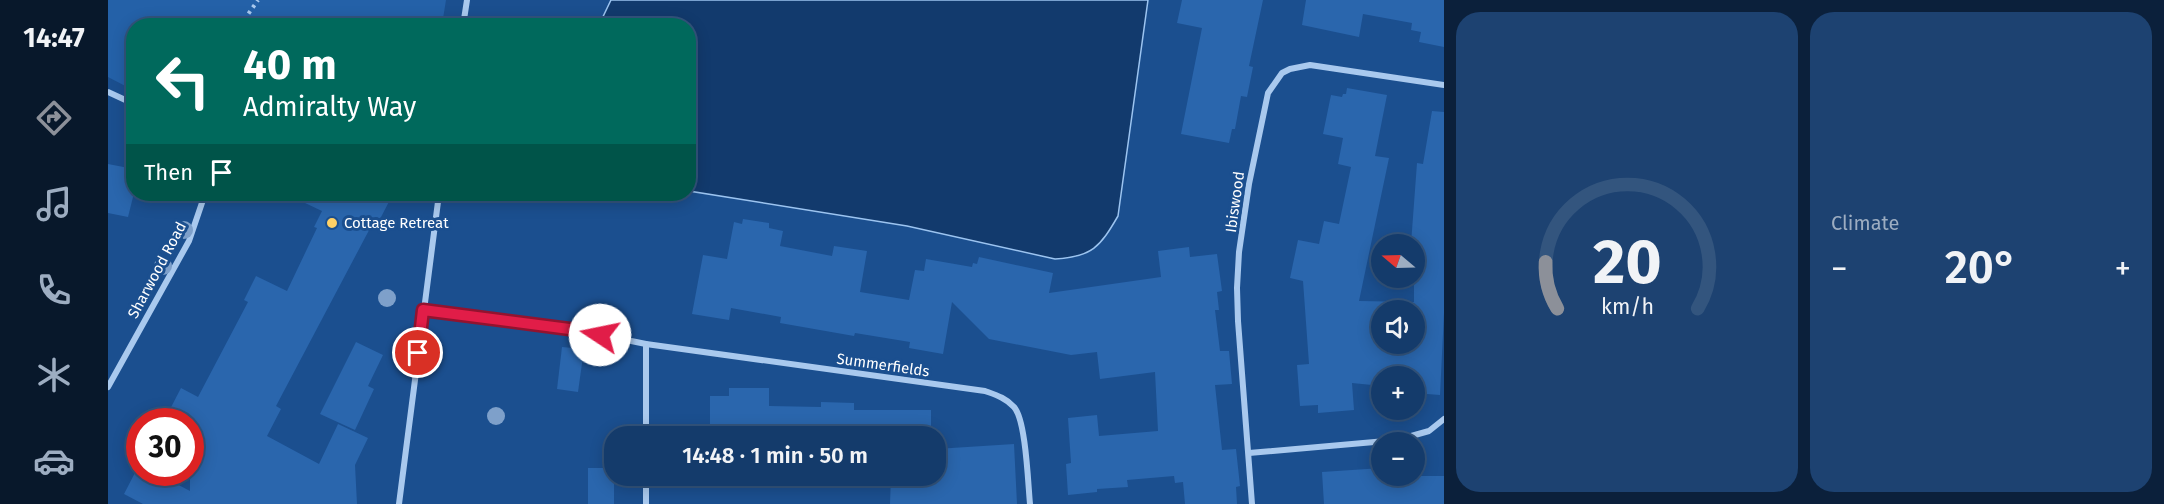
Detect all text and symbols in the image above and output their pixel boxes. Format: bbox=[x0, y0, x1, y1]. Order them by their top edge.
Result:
text: 14:47 bbox=[23, 22, 85, 54]
text: 40 m bbox=[243, 40, 337, 90]
icon: left bbox=[144, 42, 222, 120]
text: Admiralty Way bbox=[243, 91, 416, 123]
icon: directions bbox=[33, 97, 75, 139]
icon: arrive bbox=[205, 156, 238, 189]
text: Then bbox=[144, 159, 193, 186]
street label: Ibiswood bbox=[1222, 170, 1248, 234]
icon: music bbox=[33, 183, 75, 225]
text: Climate bbox=[1831, 211, 1899, 235]
place label: Cottage Retreat bbox=[344, 214, 449, 232]
marker: Cottage Retreat bbox=[325, 216, 339, 230]
street label: Sharwood Road bbox=[124, 219, 190, 321]
text: 20 bbox=[1593, 225, 1661, 300]
north arrow bbox=[1371, 234, 1425, 288]
map controls bbox=[1371, 234, 1425, 486]
text: 20° bbox=[1945, 241, 2017, 295]
text: − bbox=[1831, 249, 1848, 289]
text: + bbox=[2115, 249, 2131, 289]
icon: phone bbox=[33, 269, 75, 311]
text: km/h bbox=[1600, 294, 1654, 320]
button: sound bbox=[1371, 300, 1425, 354]
position arrow bbox=[568, 303, 632, 367]
pin bbox=[392, 327, 443, 378]
icon: arrive bbox=[401, 336, 434, 369]
street label: Summerfields bbox=[835, 350, 931, 380]
icon: climate bbox=[33, 354, 75, 396]
button: + bbox=[1371, 366, 1425, 420]
speed limit sign: 30 bbox=[126, 408, 204, 486]
button: − bbox=[1371, 432, 1425, 486]
icon: car bbox=[33, 440, 75, 482]
text: 14:48 · 1 min · 50 m bbox=[682, 442, 868, 469]

